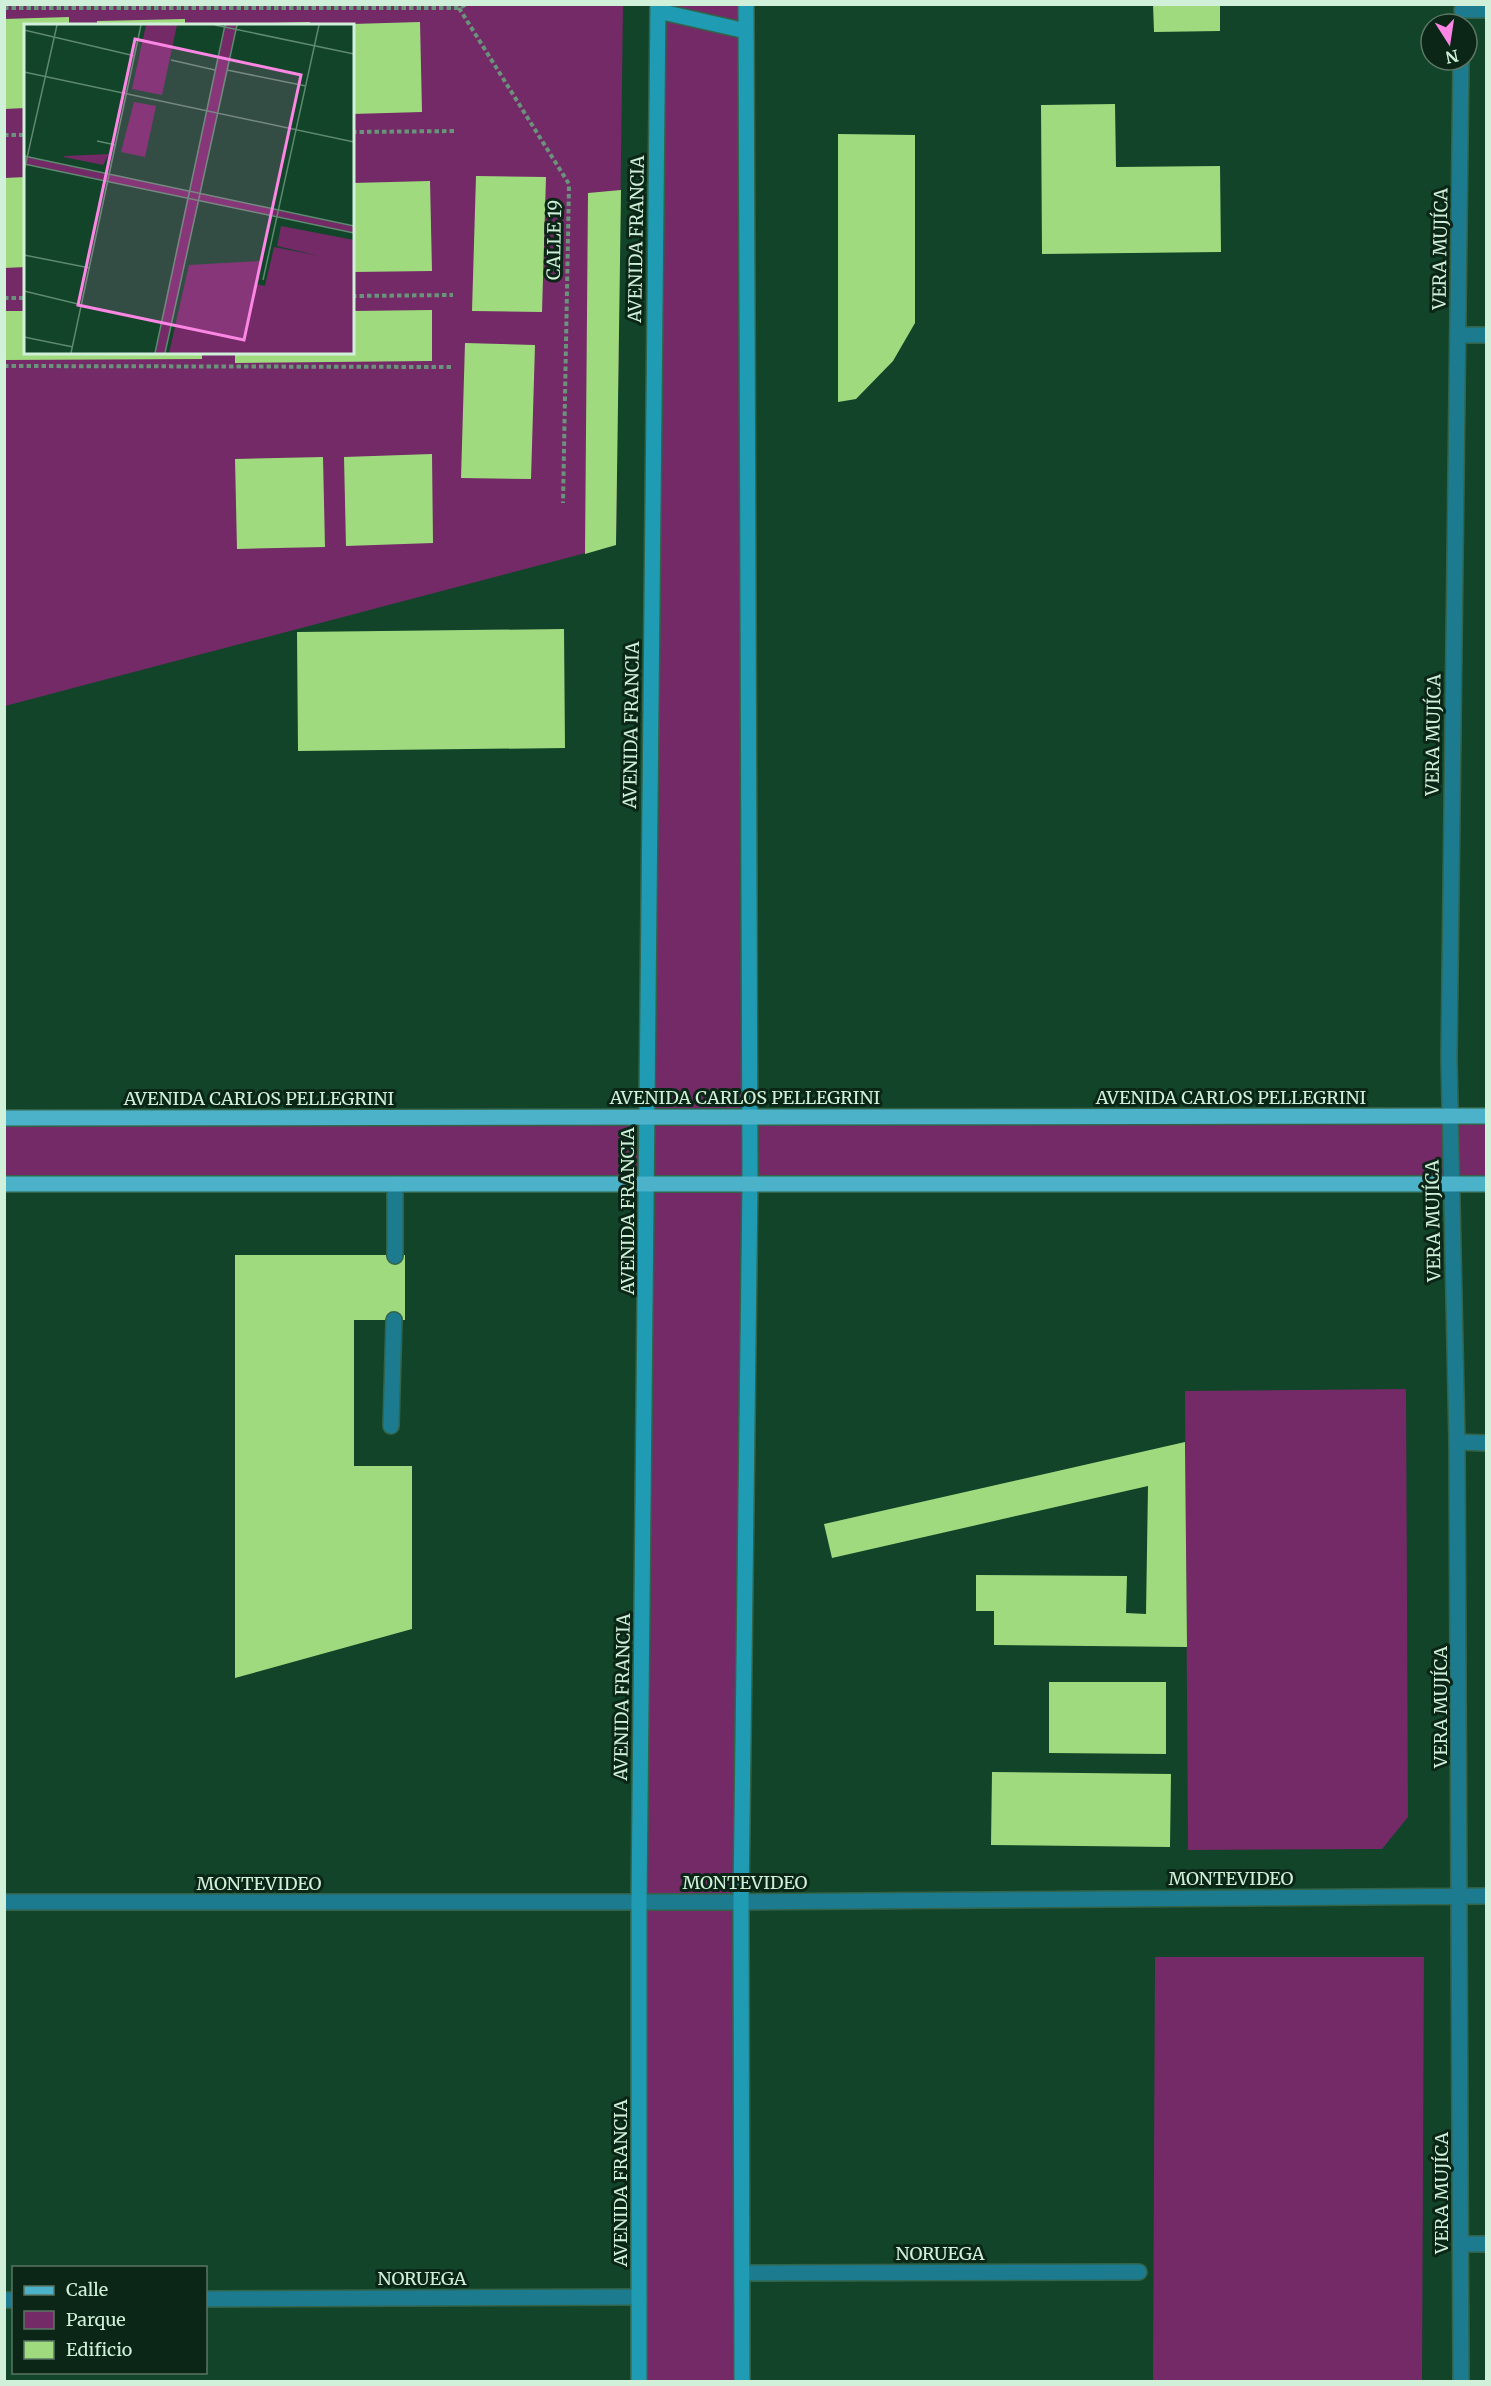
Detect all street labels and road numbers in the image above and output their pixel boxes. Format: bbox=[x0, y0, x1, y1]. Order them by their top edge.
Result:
street label: AVENIDA FRANCIA bbox=[623, 155, 649, 324]
street label: VERA MUJÍCA bbox=[1427, 188, 1453, 311]
street label: CALLE 19 bbox=[542, 200, 566, 280]
street label: AVENIDA FRANCIA bbox=[618, 641, 644, 810]
street label: VERA MUJÍCA bbox=[1420, 674, 1446, 797]
street label: AVENIDA CARLOS PELLEGRINI bbox=[609, 1086, 880, 1109]
street label: AVENIDA CARLOS PELLEGRINI bbox=[1095, 1086, 1366, 1109]
street label: AVENIDA CARLOS PELLEGRINI bbox=[123, 1087, 394, 1110]
street label: AVENIDA FRANCIA bbox=[616, 1127, 639, 1296]
street label: VERA MUJÍCA bbox=[1420, 1160, 1446, 1283]
street label: AVENIDA FRANCIA bbox=[609, 1613, 635, 1782]
street label: VERA MUJÍCA bbox=[1429, 1646, 1452, 1769]
street label: MONTEVIDEO bbox=[1168, 1867, 1294, 1890]
street label: MONTEVIDEO bbox=[682, 1871, 808, 1894]
street label: MONTEVIDEO bbox=[196, 1872, 322, 1895]
street label: AVENIDA FRANCIA bbox=[609, 2099, 632, 2268]
street label: VERA MUJÍCA bbox=[1430, 2132, 1453, 2255]
street label: NORUEGA bbox=[896, 2242, 985, 2265]
street label: NORUEGA bbox=[378, 2267, 467, 2290]

